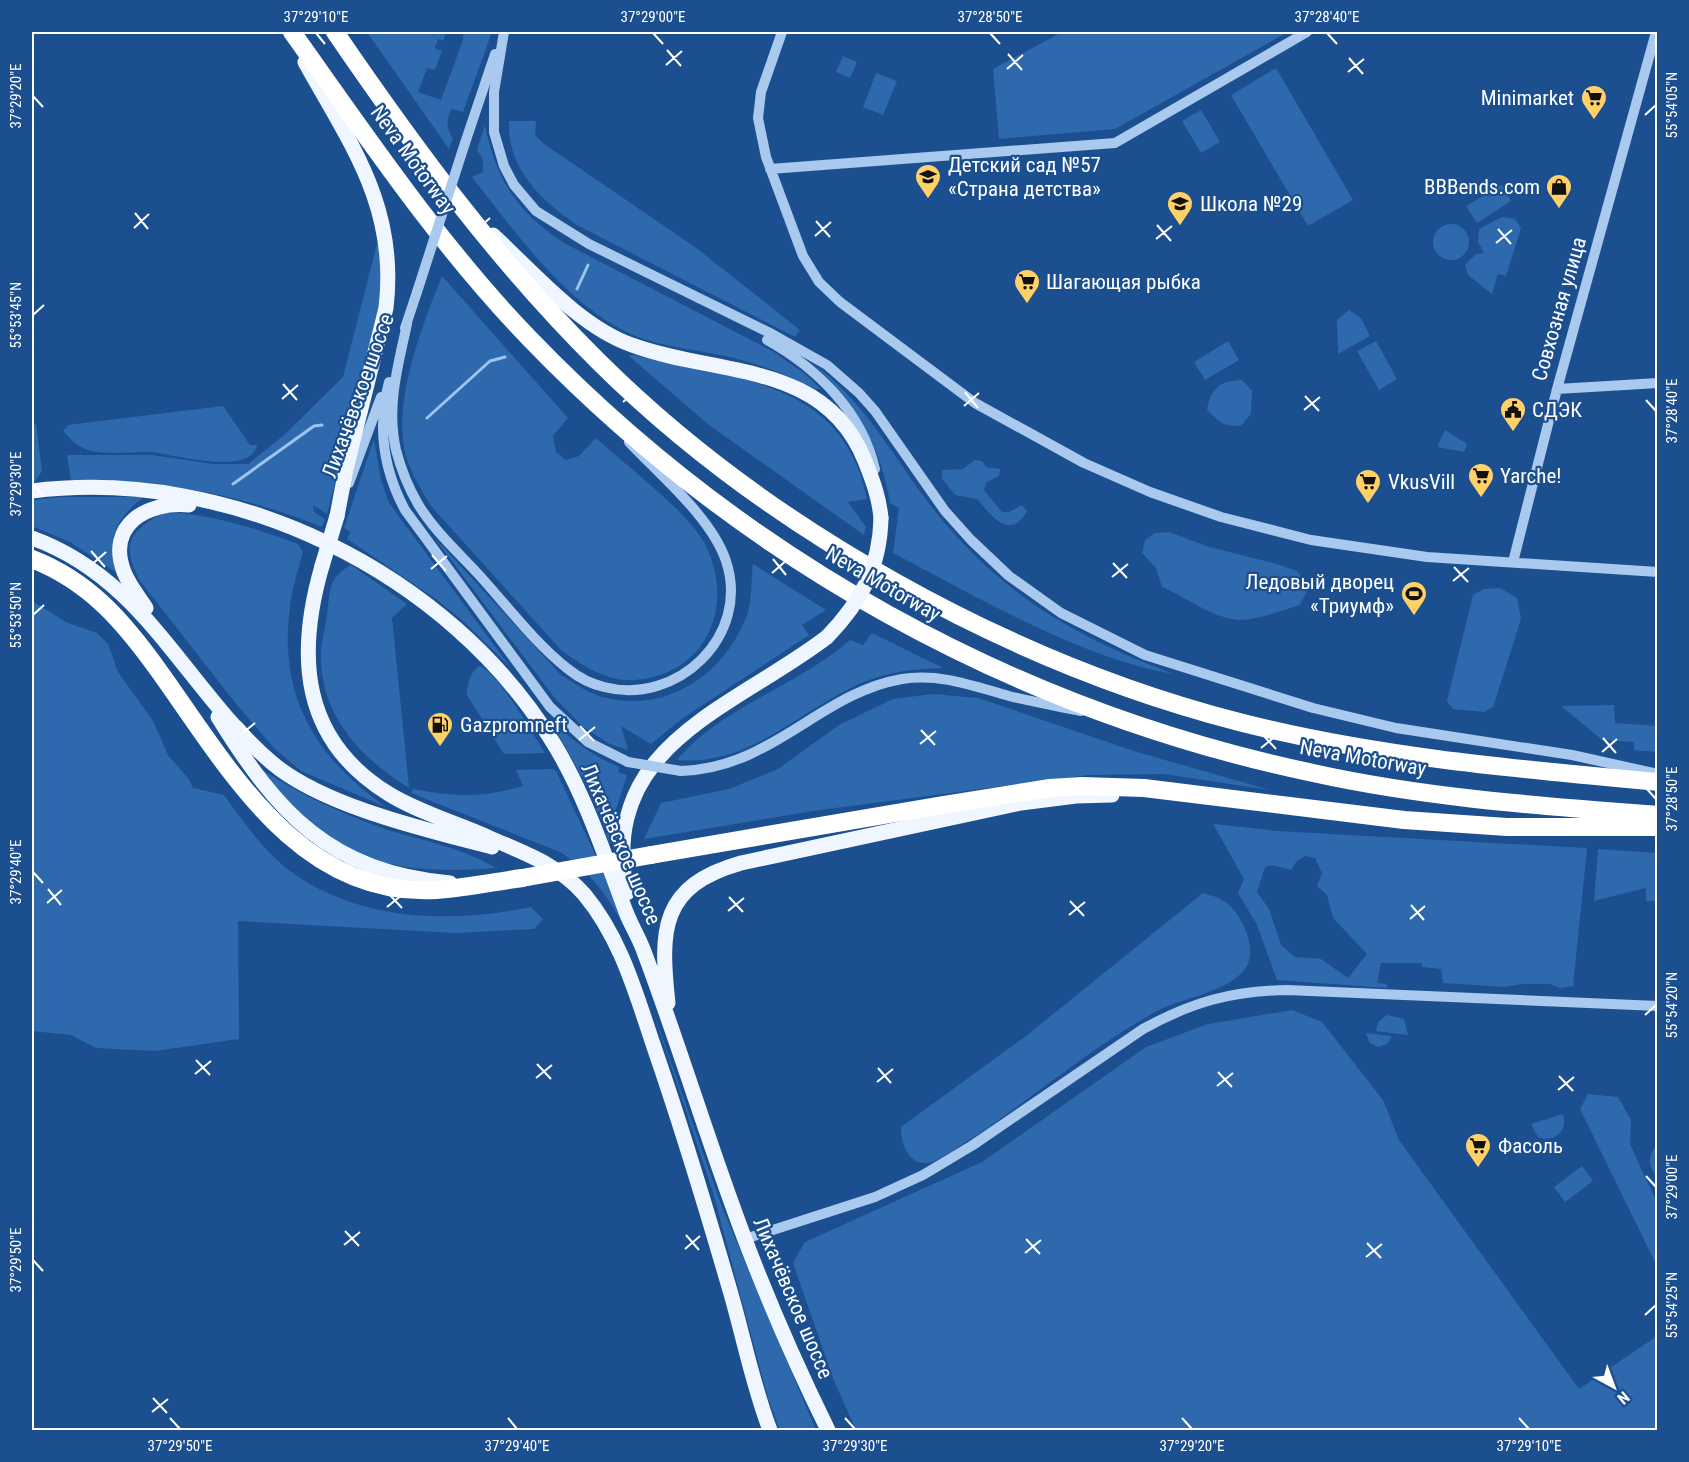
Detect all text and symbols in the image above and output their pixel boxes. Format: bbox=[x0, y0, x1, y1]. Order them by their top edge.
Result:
text: 37°29'10"E bbox=[284, 8, 348, 26]
text: 37°29'00"E bbox=[621, 8, 685, 26]
text: 37°28'50"E bbox=[958, 8, 1022, 26]
text: 37°28'40"E bbox=[1295, 8, 1359, 26]
text: 37°29'20"E bbox=[7, 64, 25, 128]
text: 55°54'05"N bbox=[1663, 72, 1681, 138]
supermarket icon: Minimarket bbox=[1579, 83, 1609, 121]
place label: Minimarket bbox=[1481, 86, 1574, 110]
street label: Neva Motorway bbox=[366, 101, 461, 219]
place label: Детский сад №57 «Страна детства» bbox=[948, 153, 1101, 201]
school or university icon: Детский сад №57 «Страна детства» bbox=[913, 162, 943, 200]
shop icon: BBBends.com bbox=[1544, 172, 1574, 210]
place label: BBBends.com bbox=[1424, 175, 1540, 199]
school or university icon: Школа №29 bbox=[1165, 189, 1195, 227]
place label: Школа №29 bbox=[1200, 192, 1302, 216]
street label: Совхозная улица bbox=[1527, 234, 1591, 384]
supermarket icon: Шагающая рыбка bbox=[1012, 267, 1042, 305]
place label: Шагающая рыбка bbox=[1046, 270, 1201, 294]
text: 55°53'45"N bbox=[7, 282, 25, 348]
street label: Лихачёвское шоссе bbox=[317, 311, 399, 481]
text: 37°28'40"E bbox=[1663, 379, 1681, 443]
public building icon: СДЭК bbox=[1498, 395, 1528, 433]
place label: СДЭК bbox=[1532, 398, 1582, 422]
text: 37°29'30"E bbox=[7, 452, 25, 516]
supermarket icon: Yarche! bbox=[1466, 461, 1496, 499]
place label: Yarche! bbox=[1500, 464, 1561, 488]
supermarket icon: VkusVill bbox=[1353, 467, 1383, 505]
place label: VkusVill bbox=[1388, 470, 1455, 494]
street label: Neva Motorway bbox=[821, 542, 945, 627]
place label: Ледовый дворец «Триумф» bbox=[1245, 570, 1394, 618]
sports icon: Ледовый дворец «Триумф» bbox=[1399, 579, 1429, 617]
text: 55°53'50"N bbox=[7, 582, 25, 648]
fuel station icon: Gazpromneft bbox=[425, 710, 455, 748]
place label: Gazpromneft bbox=[460, 713, 567, 737]
street label: Neva Motorway bbox=[1298, 735, 1428, 781]
street label: Лихачёвское шоссе bbox=[576, 760, 666, 928]
text: 37°28'50"E bbox=[1663, 767, 1681, 831]
text: 37°29'40"E bbox=[7, 840, 25, 904]
text: 55°54'20"N bbox=[1663, 972, 1681, 1038]
supermarket icon: Фасоль bbox=[1463, 1131, 1493, 1169]
place label: Фасоль bbox=[1498, 1134, 1563, 1158]
text: 37°29'00"E bbox=[1663, 1155, 1681, 1219]
street label: Лихачёвское шоссе bbox=[748, 1214, 838, 1382]
text: 37°29'50"E bbox=[7, 1228, 25, 1292]
text: 55°54'25"N bbox=[1663, 1272, 1681, 1338]
north arrow bbox=[1584, 1357, 1644, 1417]
text: N bbox=[1614, 1388, 1633, 1408]
text: 37°29'50"E bbox=[148, 1437, 212, 1455]
text: 37°29'40"E bbox=[485, 1437, 549, 1455]
text: 37°29'30"E bbox=[823, 1437, 887, 1455]
text: 37°29'20"E bbox=[1160, 1437, 1224, 1455]
text: 37°29'10"E bbox=[1497, 1437, 1561, 1455]

